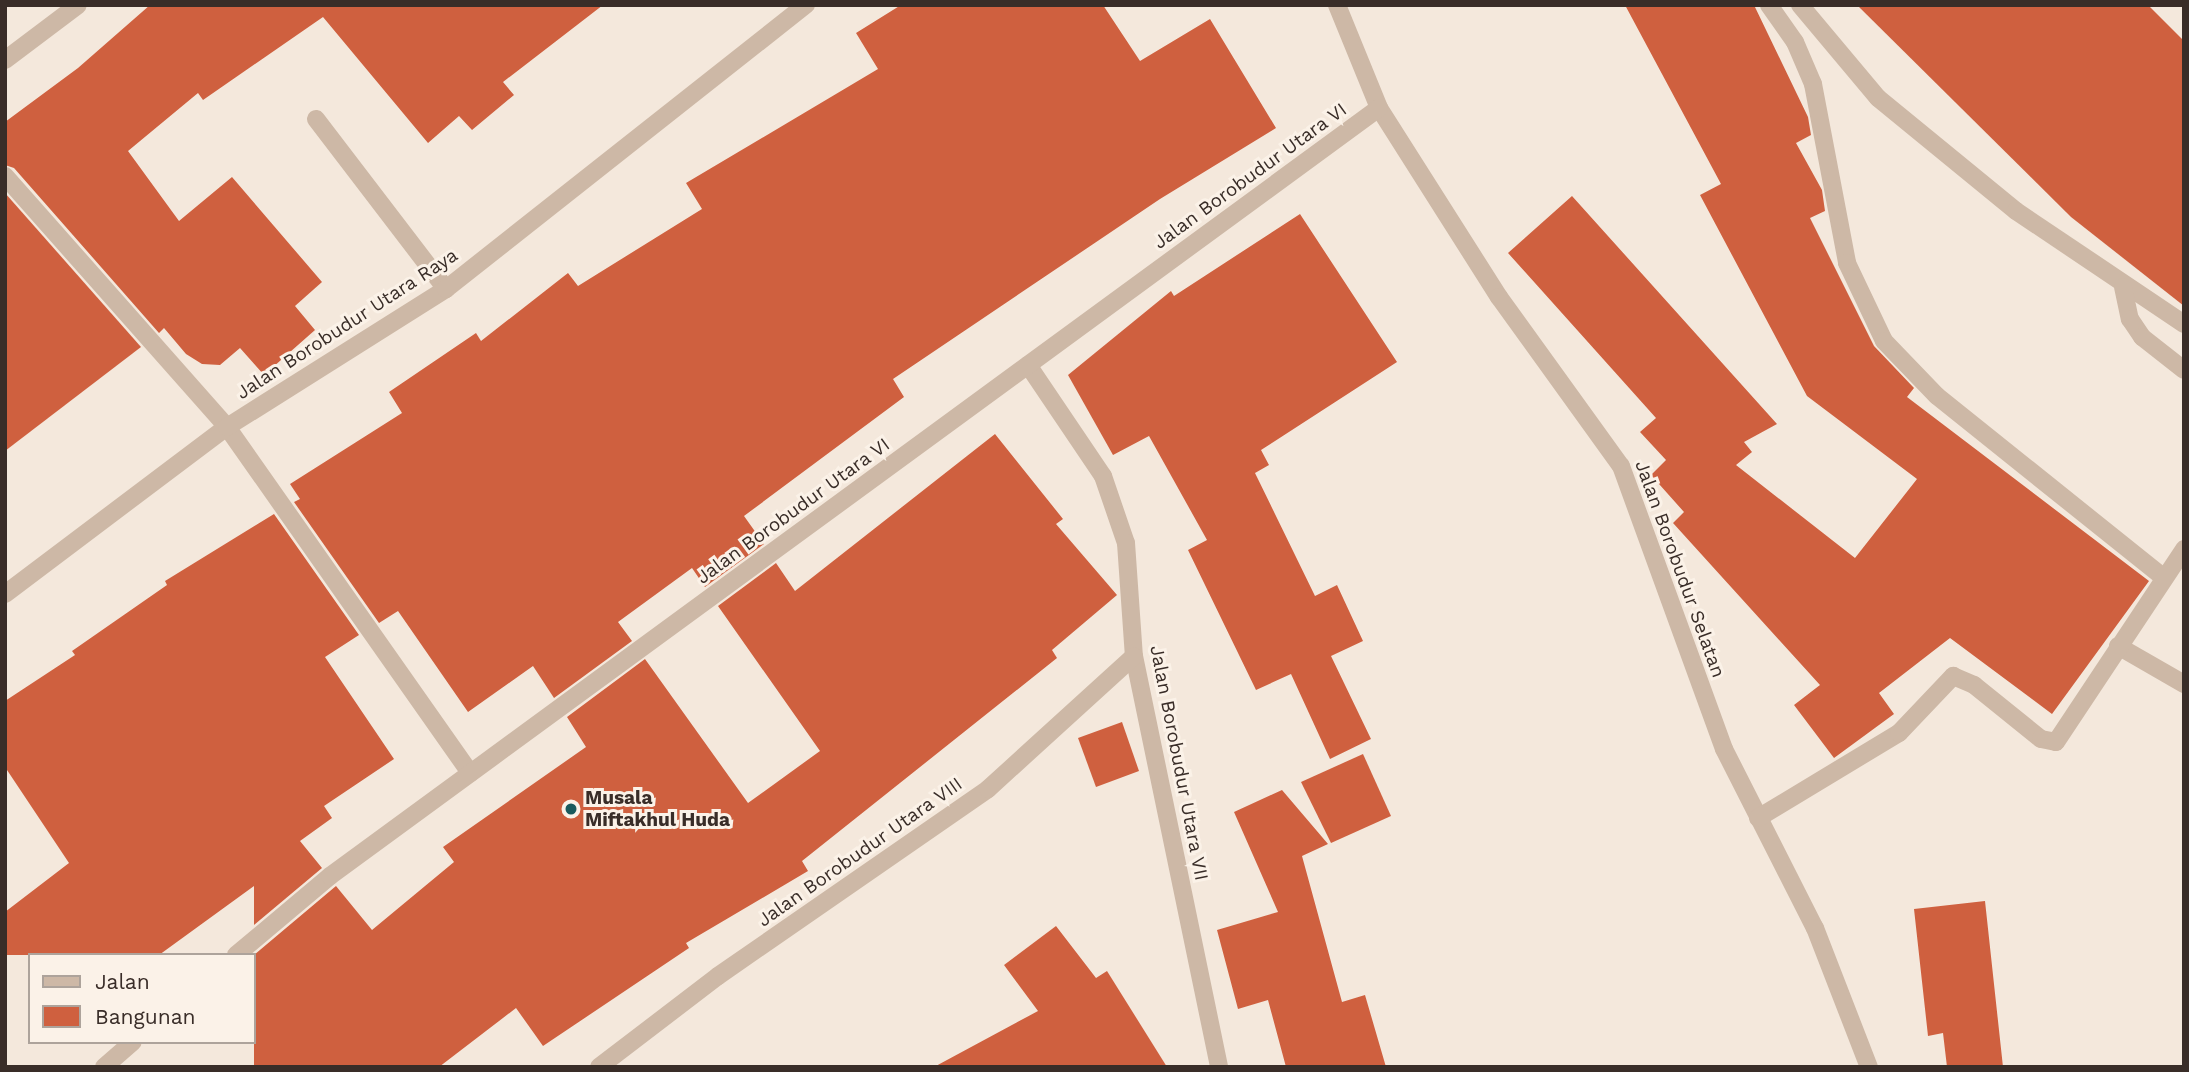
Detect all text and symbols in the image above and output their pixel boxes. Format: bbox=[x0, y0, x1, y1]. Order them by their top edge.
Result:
street label: Jalan Borobudur Utara VI bbox=[1148, 98, 1352, 254]
street label: Jalan Borobudur Utara Raya bbox=[232, 244, 462, 404]
street label: Jalan Borobudur Utara VI bbox=[691, 433, 895, 589]
street label: Jalan Borobudur Selatan bbox=[1630, 457, 1730, 681]
street label: Jalan Borobudur Utara VII bbox=[1145, 643, 1213, 883]
street label: Jalan Borobudur Utara VIII bbox=[753, 772, 967, 932]
place label: Musala Miftakhul Huda bbox=[585, 787, 730, 831]
marker: Musala Miftakhul Huda bbox=[563, 801, 579, 817]
legend bbox=[28, 953, 256, 1044]
text: Jalan bbox=[95, 969, 150, 994]
text: Bangunan bbox=[95, 1004, 196, 1029]

